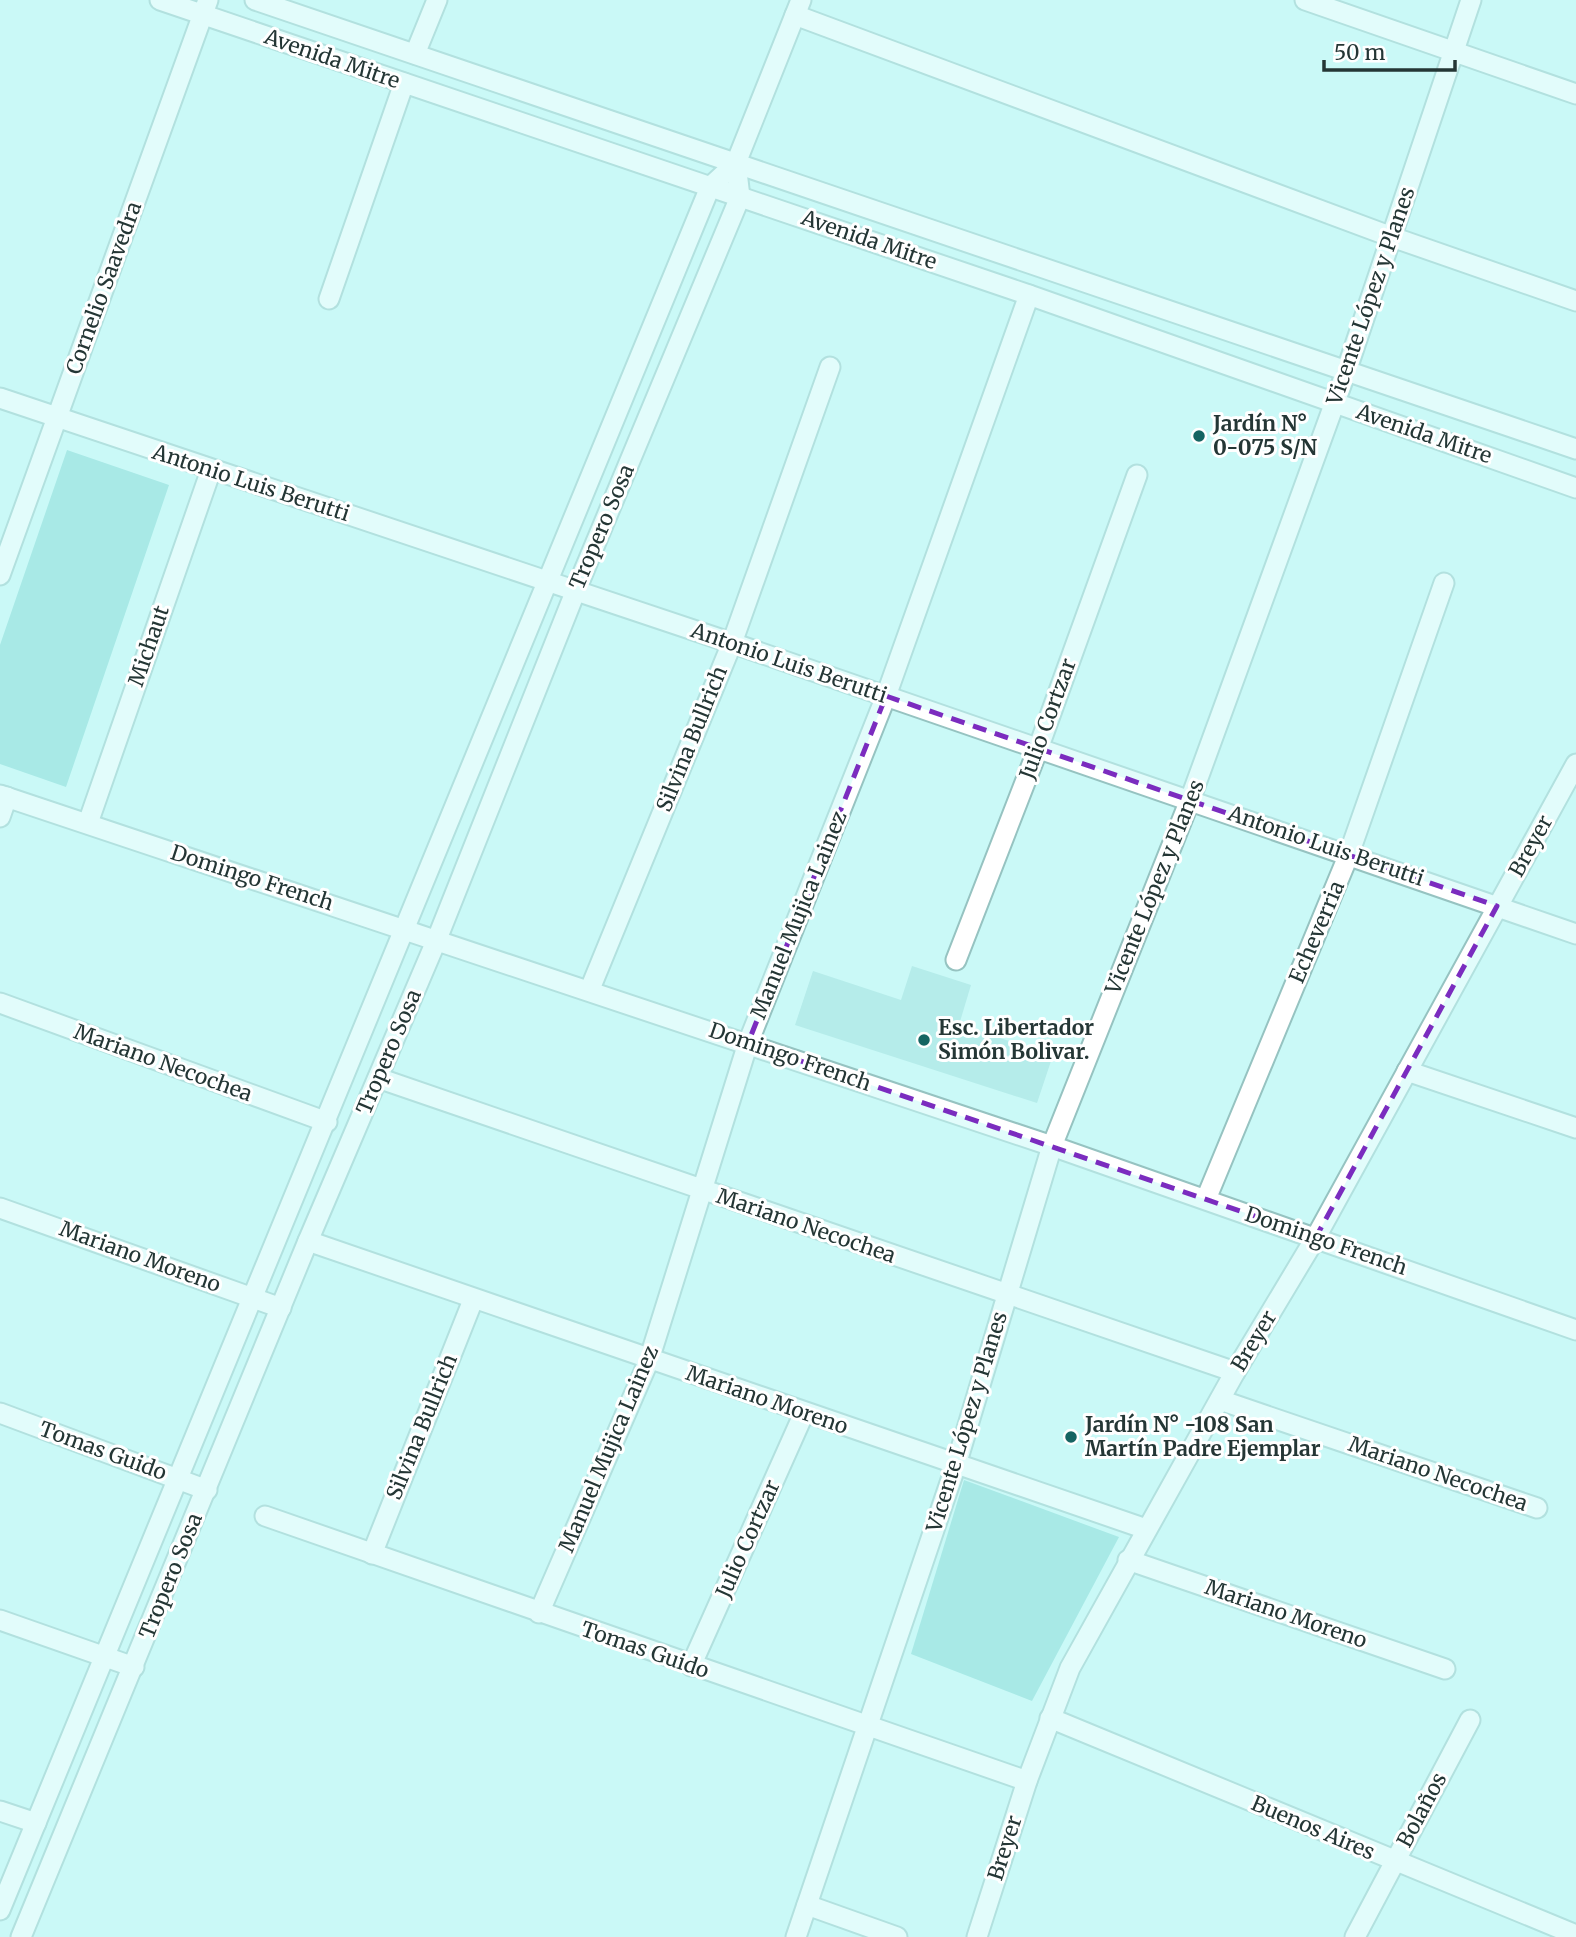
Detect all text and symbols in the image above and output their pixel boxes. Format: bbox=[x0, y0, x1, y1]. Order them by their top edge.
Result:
street label: Avenida Mitre bbox=[260, 22, 403, 94]
scale bar bbox=[1324, 28, 1455, 72]
text: 50 m bbox=[1334, 39, 1385, 66]
street label: Vicente López y Planes bbox=[1320, 183, 1421, 410]
street label: Cornelio Saavedra bbox=[60, 198, 147, 378]
street label: Avenida Mitre bbox=[797, 203, 940, 275]
street label: Avenida Mitre bbox=[1352, 397, 1495, 469]
place label: Jardín N° 0-075 S/N bbox=[1212, 410, 1317, 461]
marker: Jardín N° 0-075 S/N bbox=[1191, 428, 1207, 444]
street label: Antonio Luis Berutti bbox=[148, 438, 353, 527]
street label: Tropero Sosa bbox=[563, 460, 640, 593]
street label: Michaut bbox=[122, 602, 175, 690]
street label: Antonio Luis Berutti bbox=[687, 616, 891, 709]
street label: Julio Cortzar bbox=[1013, 655, 1082, 784]
street label: Silvina Bullrich bbox=[650, 662, 733, 816]
street label: Vicente López y Planes bbox=[1099, 776, 1210, 999]
street label: Antonio Luis Berutti bbox=[1224, 799, 1428, 892]
street label: Manuel Mujica Lainez bbox=[744, 807, 853, 1023]
street label: Breyer bbox=[1503, 810, 1558, 881]
street label: Domingo French bbox=[167, 838, 337, 917]
street label: Echeverria bbox=[1283, 877, 1350, 987]
street label: Tropero Sosa bbox=[350, 985, 427, 1118]
place label: Esc. Libertador Simón Bolivar. bbox=[938, 1014, 1094, 1065]
street label: Domingo French bbox=[706, 1016, 875, 1097]
street label: Mariano Necochea bbox=[70, 1018, 256, 1107]
marker: Esc. Libertador Simón Bolivar. bbox=[916, 1032, 932, 1048]
street label: Mariano Necochea bbox=[713, 1182, 899, 1269]
street label: Domingo French bbox=[1242, 1200, 1411, 1281]
street label: Mariano Moreno bbox=[56, 1215, 224, 1298]
street label: Breyer bbox=[1225, 1305, 1282, 1376]
street label: Vicente López y Planes bbox=[920, 1308, 1013, 1536]
street label: Manuel Mujica Lainez bbox=[553, 1341, 664, 1556]
street label: Silvina Bullrich bbox=[380, 1350, 463, 1504]
street label: Mariano Moreno bbox=[683, 1359, 852, 1440]
place label: Jardín N° -108 San Martín Padre Ejemplar bbox=[1084, 1411, 1321, 1462]
street label: Tomas Guido bbox=[36, 1415, 171, 1486]
marker: Jardín N° -108 San Martín Padre Ejemplar bbox=[1063, 1429, 1079, 1445]
street label: Mariano Necochea bbox=[1345, 1430, 1531, 1517]
street label: Julio Cortzar bbox=[709, 1476, 786, 1603]
street label: Tropero Sosa bbox=[133, 1509, 208, 1643]
street label: Mariano Moreno bbox=[1202, 1573, 1371, 1654]
street label: Tomas Guido bbox=[578, 1615, 713, 1684]
street label: Bolaños bbox=[1391, 1768, 1452, 1852]
street label: Buenos Aires bbox=[1247, 1789, 1379, 1866]
street label: Breyer bbox=[981, 1812, 1028, 1884]

